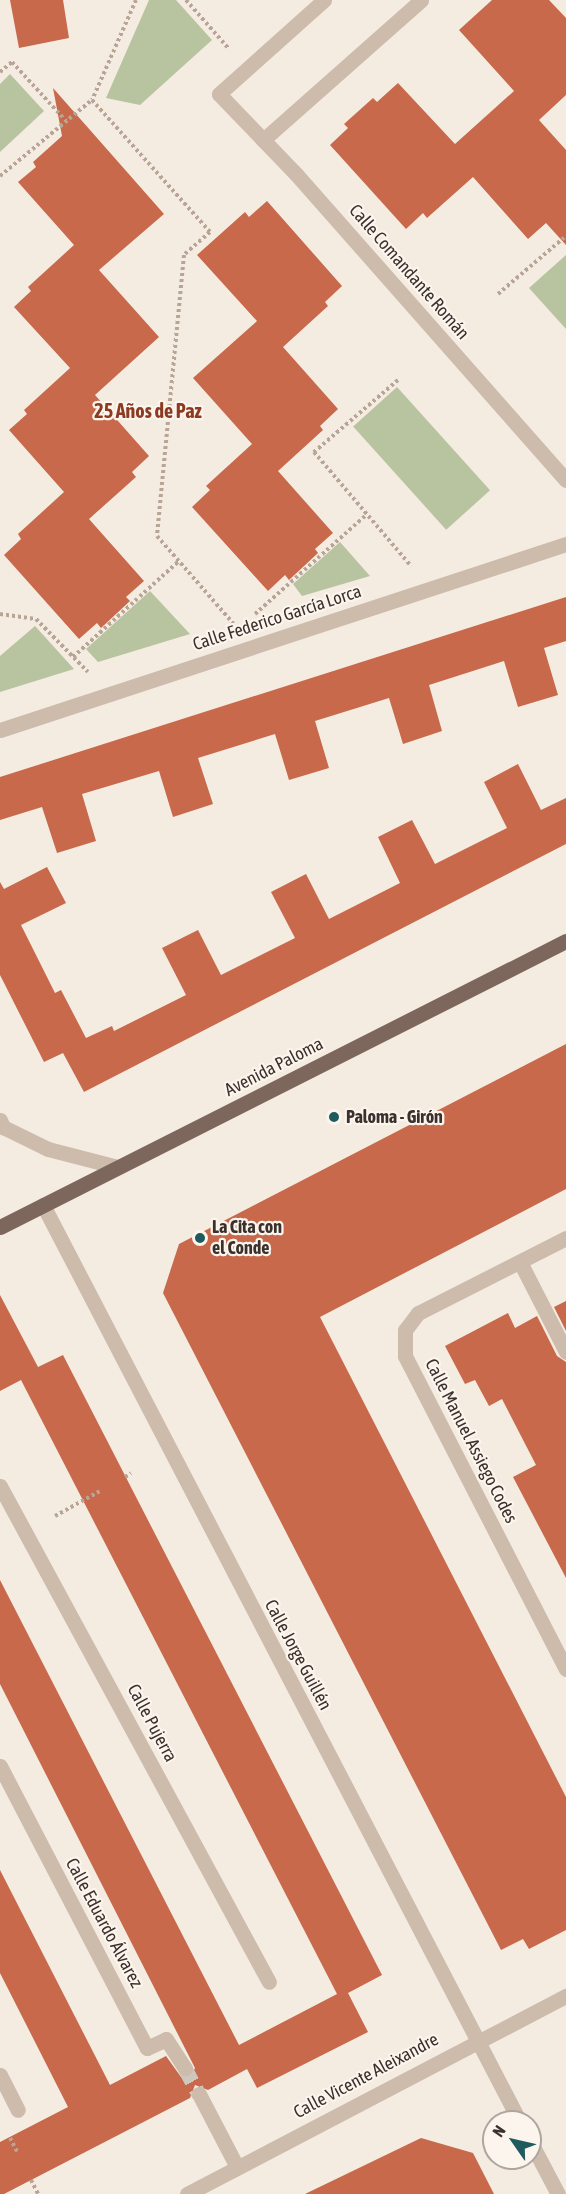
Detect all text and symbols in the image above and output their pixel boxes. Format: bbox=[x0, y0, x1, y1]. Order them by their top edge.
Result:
street label: Calle Comandante Román bbox=[344, 200, 474, 344]
district label: 25 Años de Paz bbox=[94, 398, 202, 422]
street label: Calle Federico García Lorca bbox=[190, 581, 364, 655]
street label: Avenida Paloma bbox=[221, 1033, 327, 1101]
place label: Paloma - Girón bbox=[346, 1106, 443, 1128]
marker: Paloma - Girón bbox=[327, 1110, 341, 1124]
place label: La Cita con el Conde bbox=[212, 1217, 282, 1260]
marker: La Cita con el Conde bbox=[193, 1231, 207, 1245]
street label: Calle Manuel Assiego Codes bbox=[420, 1355, 522, 1527]
street label: Calle Jorge Guillén bbox=[260, 1596, 336, 1714]
street label: Calle Pujerra bbox=[123, 1680, 181, 1766]
street label: Calle Eduardo Álvarez bbox=[61, 1855, 147, 1991]
street label: Calle Vicente Aleixandre bbox=[290, 2029, 442, 2123]
north arrow bbox=[482, 2110, 542, 2170]
text: N bbox=[489, 2122, 509, 2140]

